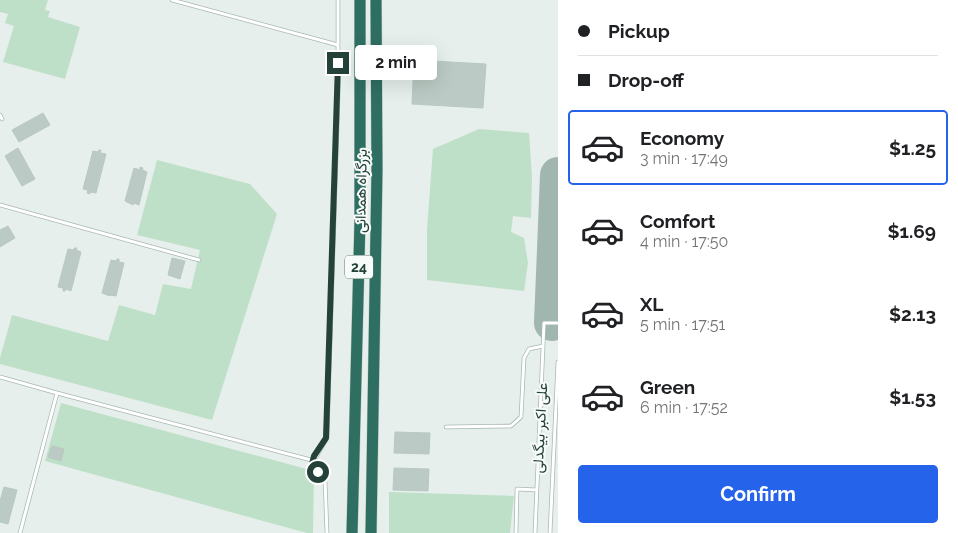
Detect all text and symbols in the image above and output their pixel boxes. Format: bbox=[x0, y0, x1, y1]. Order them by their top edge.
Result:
text: Pickup bbox=[608, 20, 670, 42]
callout: 2 min bbox=[356, 46, 438, 80]
route end bbox=[327, 52, 349, 74]
text: 2 min bbox=[375, 53, 417, 72]
text: Drop-off bbox=[608, 69, 684, 91]
icon: car bbox=[580, 125, 625, 170]
text: Economy bbox=[640, 127, 724, 149]
text: $1.25 bbox=[889, 137, 936, 159]
street label: بزرگراه همدانی bbox=[351, 149, 372, 233]
text: 3 min · 17:49 bbox=[640, 149, 728, 168]
icon: car bbox=[580, 208, 625, 253]
text: Comfort bbox=[640, 210, 715, 232]
text: $1.69 bbox=[888, 220, 936, 242]
text: 4 min · 17:50 bbox=[640, 232, 728, 251]
road number: 24 bbox=[345, 256, 373, 278]
icon: car bbox=[580, 291, 625, 336]
text: XL bbox=[640, 293, 663, 315]
text: $2.13 bbox=[889, 303, 936, 325]
text: 5 min · 17:51 bbox=[640, 315, 725, 334]
icon: car bbox=[580, 374, 625, 419]
text: Green bbox=[640, 376, 695, 398]
street label: علی اکبر بیگدلی bbox=[529, 382, 552, 474]
text: $1.53 bbox=[889, 386, 936, 408]
text: 6 min · 17:52 bbox=[640, 398, 728, 417]
route start bbox=[307, 461, 329, 483]
button: Confirm bbox=[578, 465, 938, 523]

